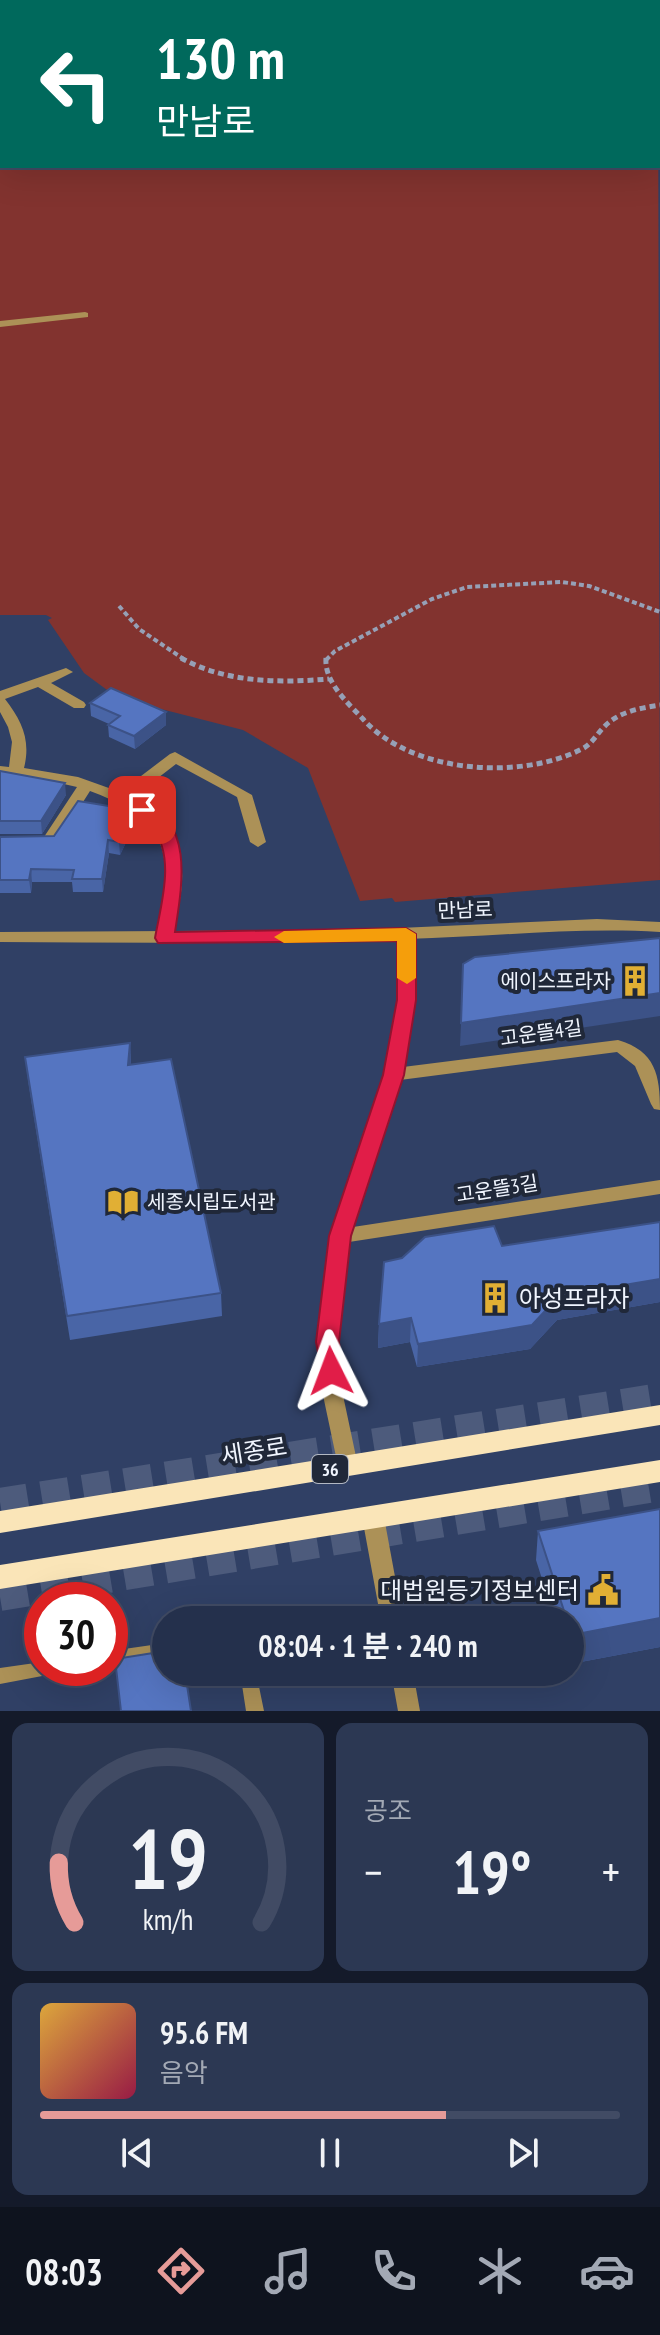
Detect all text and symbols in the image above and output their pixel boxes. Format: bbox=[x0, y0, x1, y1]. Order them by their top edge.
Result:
text: 130 m bbox=[156, 22, 285, 94]
icon: left bbox=[24, 32, 128, 136]
text: 만남로 bbox=[156, 97, 255, 144]
pin bbox=[108, 776, 176, 844]
icon: arrive bbox=[120, 788, 164, 832]
street label: 만남로 bbox=[437, 896, 493, 924]
building icon: 에이스프라자 bbox=[618, 964, 652, 998]
place label: 에이스프라자 bbox=[501, 968, 611, 994]
street label: 고운뜰4길 bbox=[498, 1014, 584, 1052]
street label: 고운뜰3길 bbox=[454, 1170, 540, 1208]
library icon: 세종시립도서관 bbox=[106, 1185, 140, 1219]
place label: 세종시립도서관 bbox=[147, 1189, 276, 1215]
building icon: 아성프라자 bbox=[478, 1281, 512, 1315]
place label: 아성프라자 bbox=[519, 1283, 629, 1314]
position arrow bbox=[289, 1329, 373, 1413]
street label: 세종로 bbox=[219, 1431, 289, 1471]
road number: 36 bbox=[312, 1455, 348, 1483]
public building icon: 대법원등기정보센터 bbox=[586, 1573, 620, 1607]
place label: 대법원등기정보센터 bbox=[380, 1575, 579, 1606]
speed limit sign: 30 bbox=[24, 1582, 128, 1686]
text: 08:04 · 1 분 · 240 m bbox=[258, 1626, 478, 1665]
text: 공조 bbox=[364, 1794, 412, 1827]
text: 19 bbox=[128, 1804, 208, 1912]
text: 19° bbox=[452, 1833, 532, 1911]
text: − bbox=[364, 1843, 382, 1900]
text: + bbox=[602, 1843, 620, 1900]
text: km/h bbox=[143, 1901, 193, 1938]
text: 95.6 FM bbox=[160, 2013, 248, 2052]
text: 음악 bbox=[160, 2056, 208, 2089]
icon: previous bbox=[115, 2131, 159, 2175]
icon: pause bbox=[308, 2131, 352, 2175]
icon: next bbox=[501, 2131, 545, 2175]
icon: directions bbox=[153, 2243, 209, 2299]
icon: music bbox=[260, 2243, 316, 2299]
icon: phone bbox=[366, 2243, 422, 2299]
icon: climate bbox=[472, 2243, 528, 2299]
icon: car bbox=[579, 2243, 635, 2299]
text: 08:03 bbox=[25, 2248, 103, 2295]

